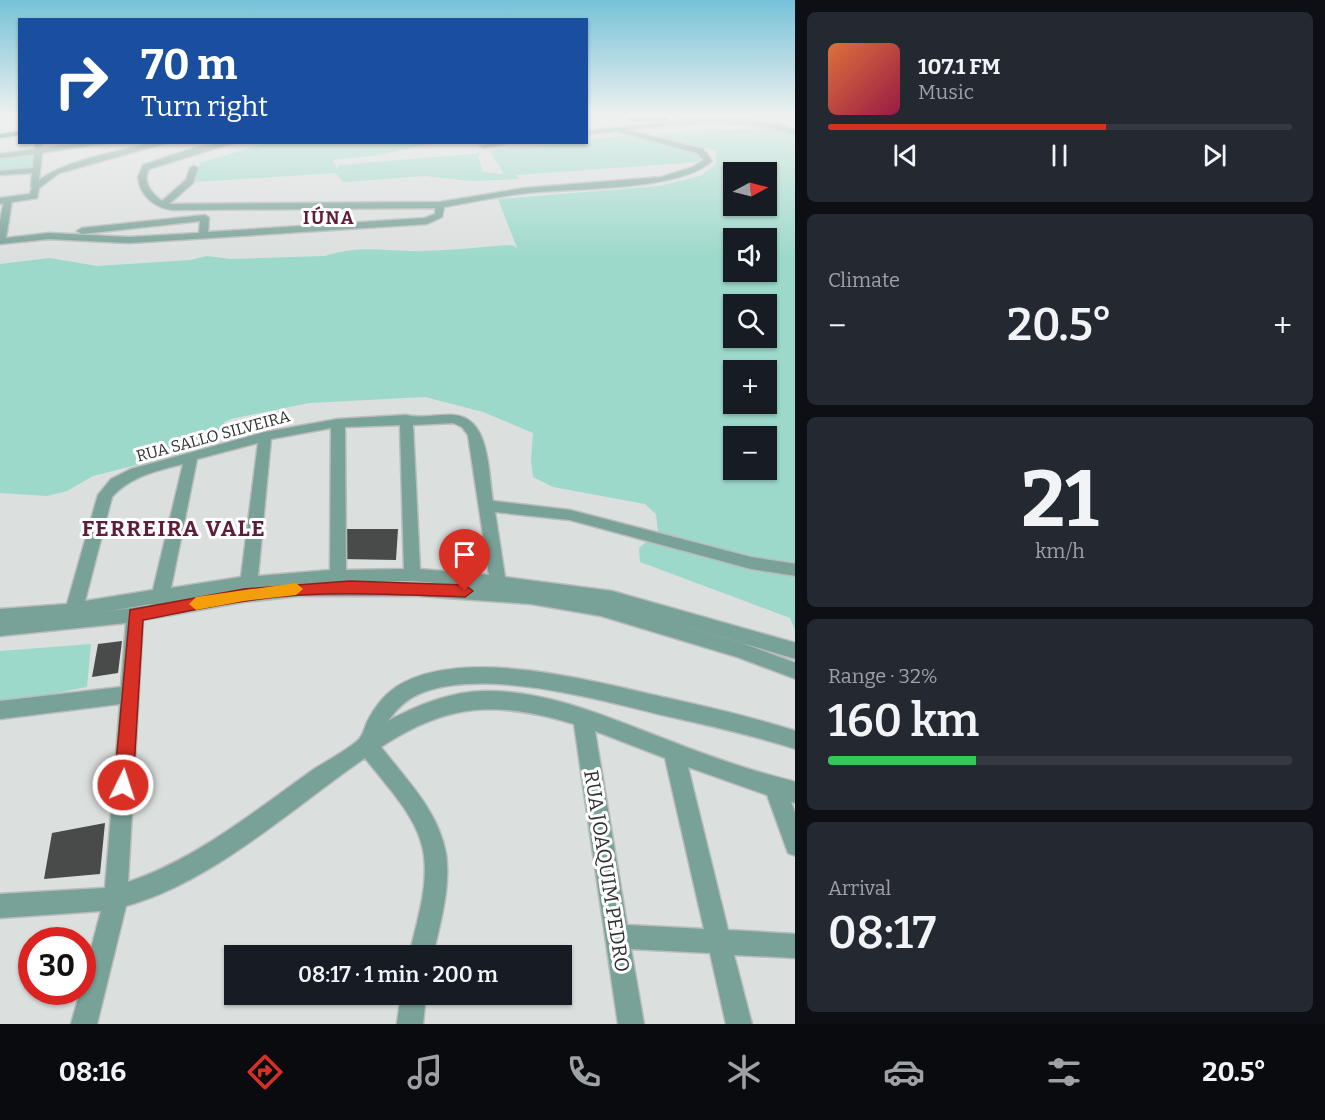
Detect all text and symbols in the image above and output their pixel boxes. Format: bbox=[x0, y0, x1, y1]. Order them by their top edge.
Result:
text: 70 m bbox=[141, 40, 237, 90]
icon: right bbox=[42, 42, 120, 120]
text: 107.1 FM bbox=[918, 53, 1000, 80]
text: Music bbox=[918, 80, 974, 104]
text: Turn right bbox=[141, 91, 268, 123]
icon: previous bbox=[889, 139, 922, 172]
icon: pause bbox=[1043, 139, 1076, 172]
icon: next bbox=[1198, 139, 1231, 172]
north arrow bbox=[723, 162, 777, 216]
map controls bbox=[723, 162, 777, 480]
district label: IÚNA bbox=[303, 206, 355, 229]
button: sound bbox=[723, 228, 777, 282]
text: Climate bbox=[828, 268, 900, 292]
button: search bbox=[723, 294, 777, 348]
text: 20.5° bbox=[1007, 298, 1112, 352]
text: − bbox=[828, 306, 846, 346]
text: + bbox=[1273, 306, 1292, 346]
button: + bbox=[723, 360, 777, 414]
street label: RUA SALLO SILVEIRA bbox=[134, 406, 293, 466]
button: − bbox=[723, 426, 777, 480]
text: 21 bbox=[1021, 453, 1099, 547]
district label: FERREIRA VALE bbox=[82, 515, 266, 542]
pin bbox=[439, 529, 490, 591]
icon: arrive bbox=[448, 538, 481, 571]
text: km/h bbox=[1035, 539, 1085, 563]
text: Range · 32% bbox=[828, 664, 938, 688]
text: 160 km bbox=[828, 694, 979, 748]
position arrow bbox=[91, 753, 155, 817]
street label: RUA JOAQUIM PEDRO bbox=[579, 768, 635, 974]
text: Arrival bbox=[828, 876, 891, 900]
text: 08:17 bbox=[828, 906, 936, 960]
speed limit sign: 30 bbox=[18, 927, 96, 1005]
text: 08:17 · 1 min · 200 m bbox=[298, 961, 498, 988]
icon: directions bbox=[244, 1051, 286, 1093]
icon: music bbox=[404, 1051, 446, 1093]
icon: phone bbox=[563, 1051, 605, 1093]
icon: climate bbox=[723, 1051, 765, 1093]
icon: car bbox=[883, 1051, 925, 1093]
icon: filters bbox=[1043, 1051, 1085, 1093]
text: 08:16 bbox=[59, 1056, 126, 1088]
text: 20.5° bbox=[1202, 1056, 1266, 1088]

